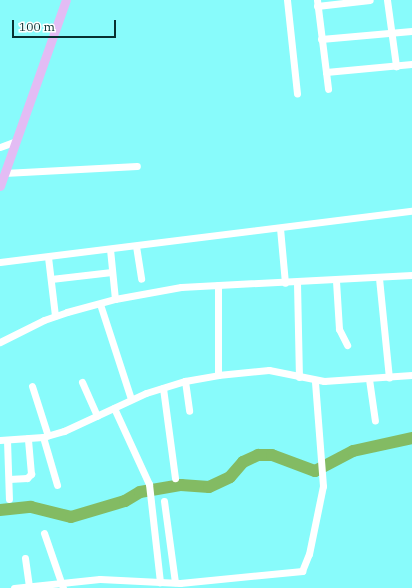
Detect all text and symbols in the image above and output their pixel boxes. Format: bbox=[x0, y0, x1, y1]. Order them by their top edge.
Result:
scale bar bbox=[14, 12, 118, 38]
text: 100 m bbox=[19, 19, 55, 34]

